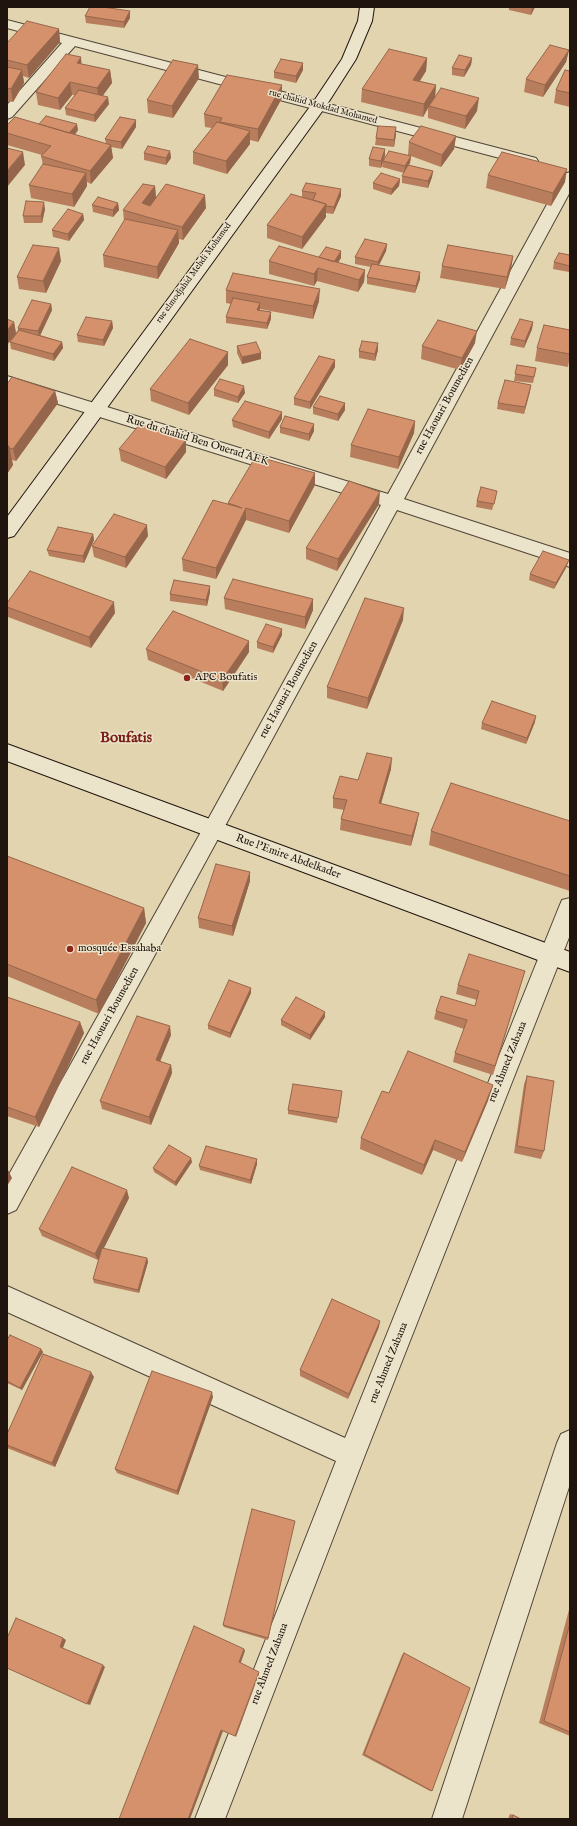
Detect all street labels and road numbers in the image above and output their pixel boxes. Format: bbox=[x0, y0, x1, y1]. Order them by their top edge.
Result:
street label: rue chahid Mokdad Mohamed bbox=[268, 87, 378, 127]
street label: rue elmodjahid Mehdi Mohamed bbox=[154, 221, 234, 325]
street label: rue Haouari Boumedien bbox=[413, 355, 477, 457]
street label: Rue du chahid Ben Ouerad AEK bbox=[124, 413, 270, 469]
street label: rue Haouari Boumedien bbox=[257, 639, 321, 741]
street label: Rue l'Emire Abdelkader bbox=[234, 832, 342, 882]
street label: rue Haouari Boumedien bbox=[78, 965, 142, 1067]
street label: rue Ahmed Zabana bbox=[486, 1020, 530, 1104]
street label: rue Ahmed Zabana bbox=[367, 1321, 411, 1405]
street label: rue Ahmed Zabana bbox=[248, 1622, 292, 1706]

